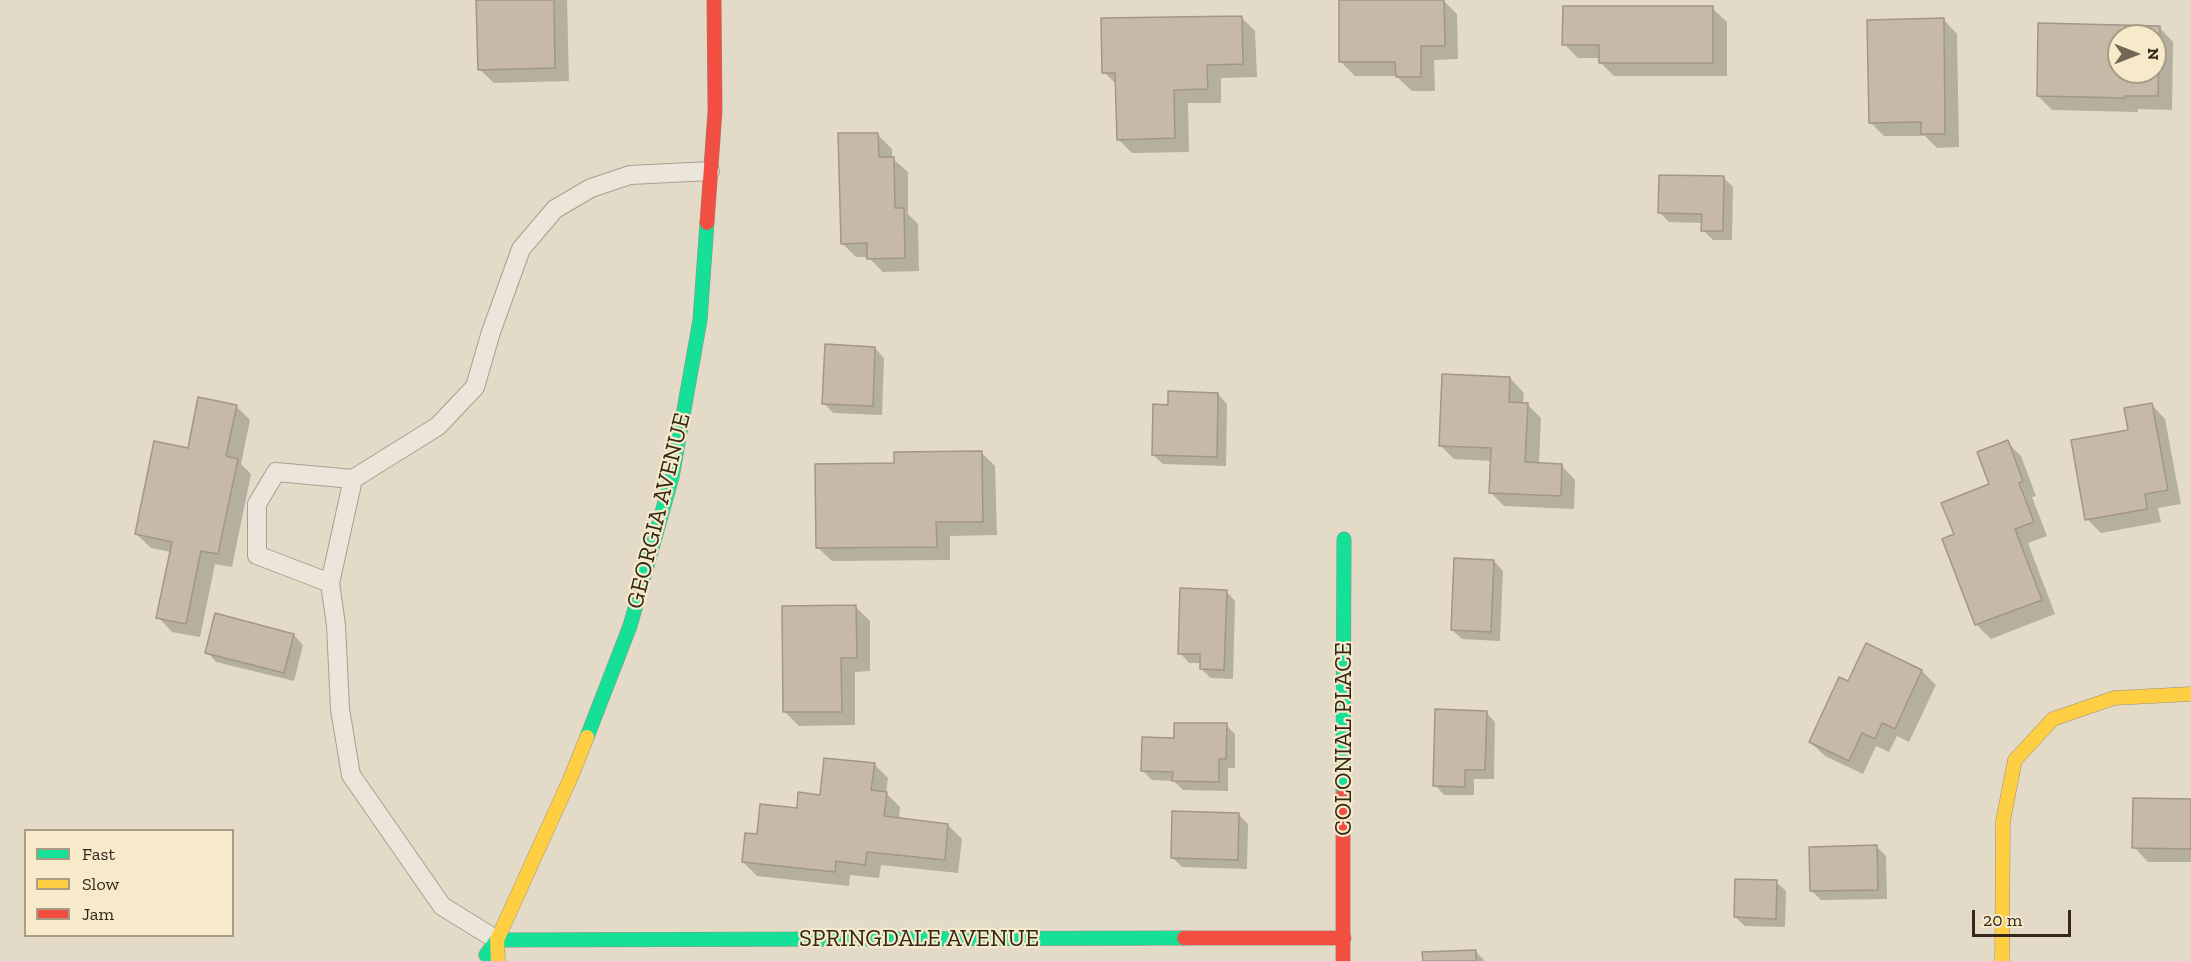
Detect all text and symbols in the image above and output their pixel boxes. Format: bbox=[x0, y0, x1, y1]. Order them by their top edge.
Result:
north arrow bbox=[2107, 24, 2167, 84]
text: N bbox=[2144, 48, 2163, 60]
street label: GEORGIA AVENUE bbox=[621, 410, 697, 612]
street label: COLONIAL PLACE bbox=[1330, 642, 1358, 836]
legend bbox=[24, 829, 234, 937]
text: Fast bbox=[82, 843, 115, 865]
text: Slow bbox=[82, 873, 119, 895]
scale bar bbox=[1975, 898, 2074, 936]
text: Jam bbox=[82, 903, 114, 925]
text: 20 m bbox=[1983, 909, 2022, 931]
street label: SPRINGDALE AVENUE bbox=[799, 925, 1039, 953]

